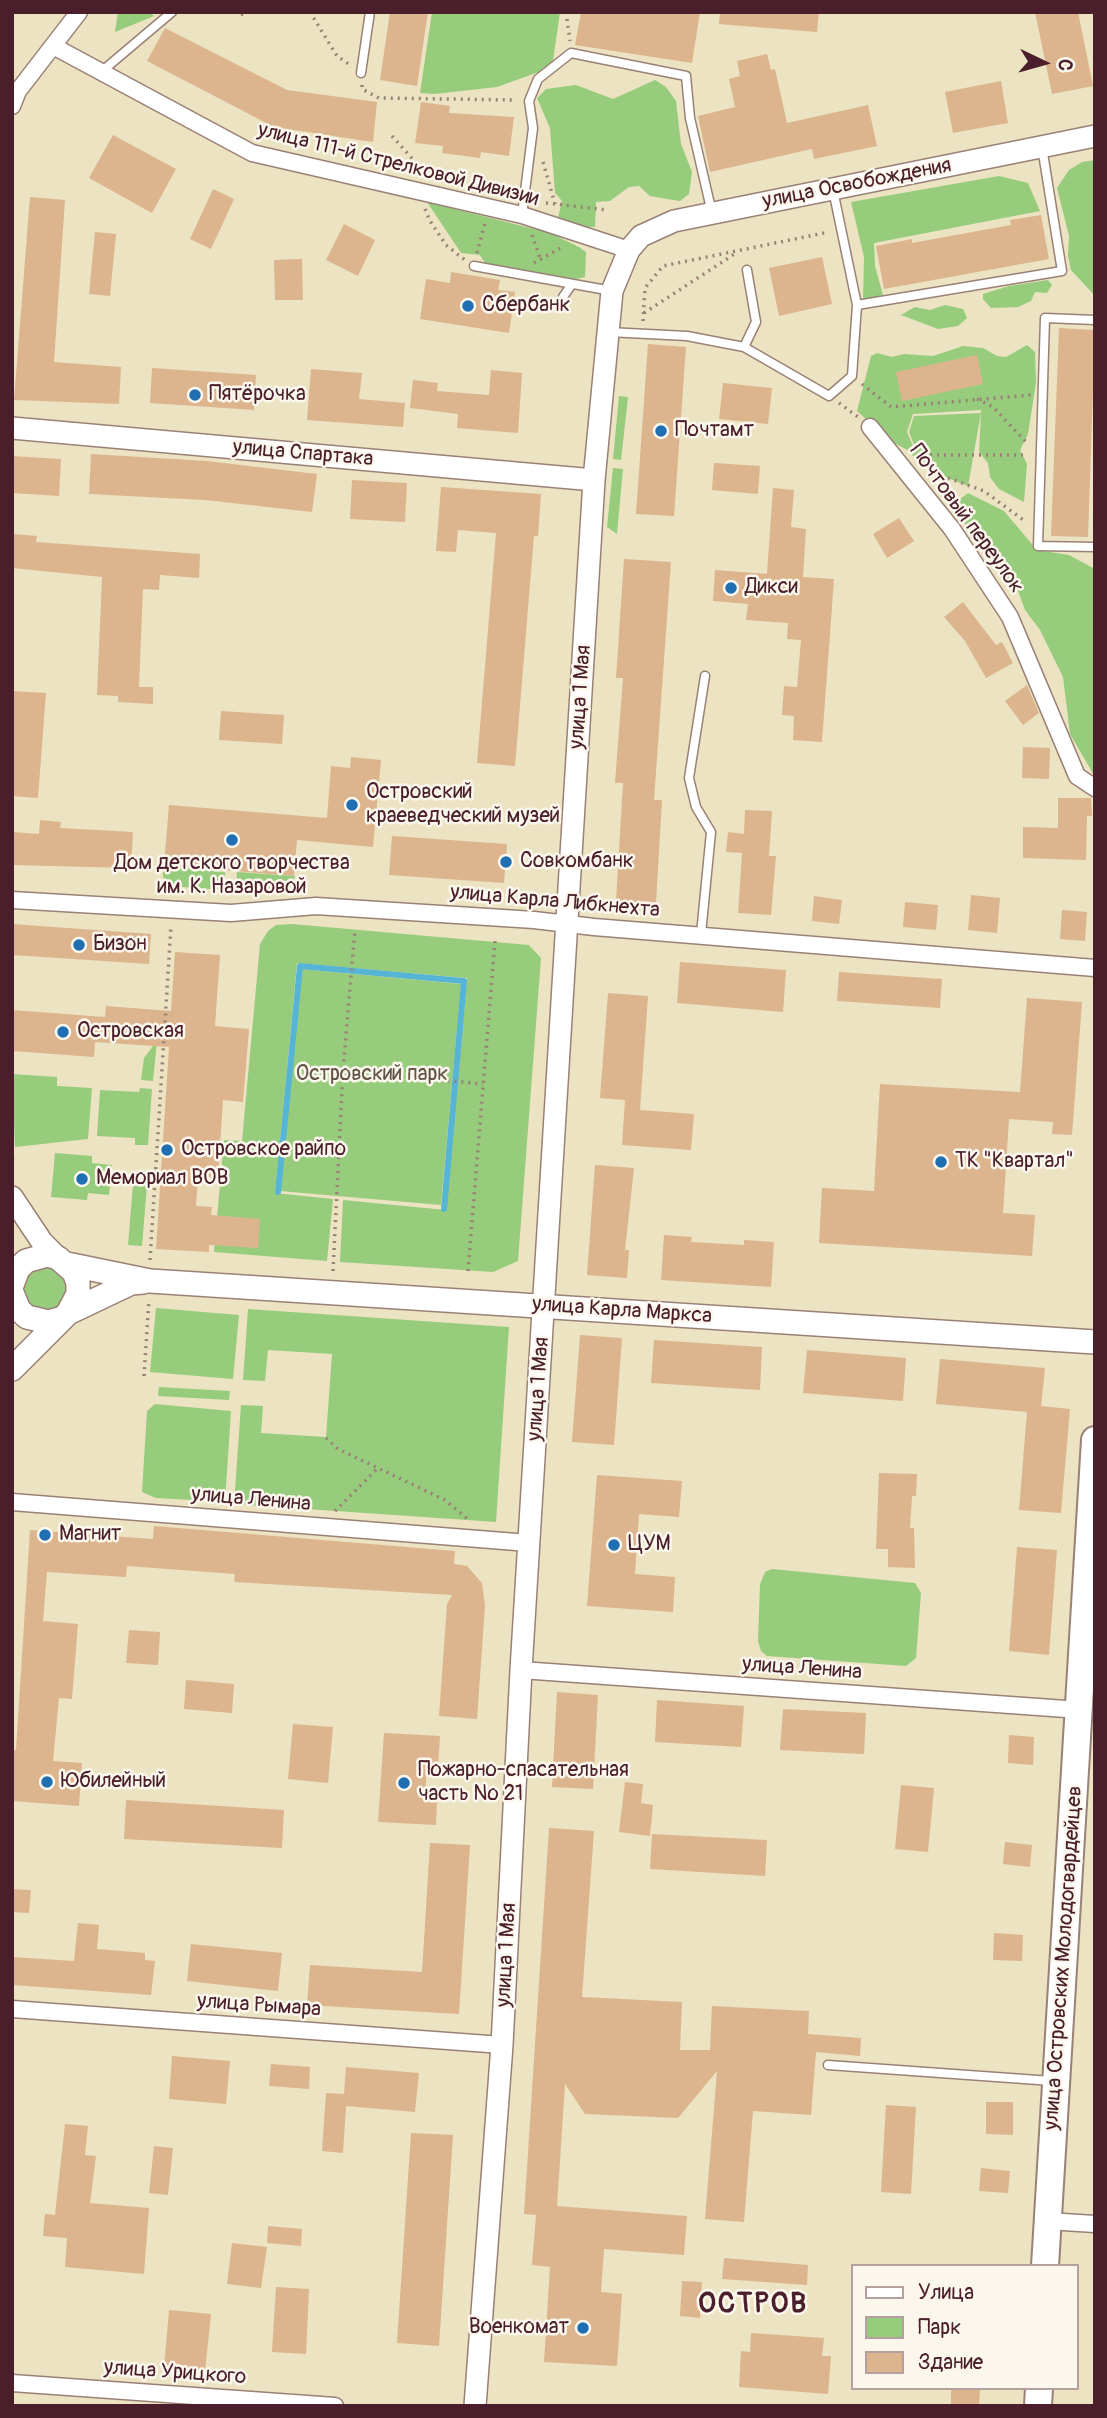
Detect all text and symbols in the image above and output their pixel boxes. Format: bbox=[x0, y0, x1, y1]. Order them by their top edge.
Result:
north arrow bbox=[1009, 28, 1079, 98]
text: С bbox=[1052, 58, 1077, 72]
street label: улица 111-й Стрелковой Дивизии bbox=[255, 118, 541, 212]
street label: улица Освобождения bbox=[760, 153, 954, 215]
place label: Сбербанк bbox=[482, 293, 570, 319]
marker: Сбербанк bbox=[460, 298, 476, 314]
place label: Пятёрочка bbox=[209, 382, 306, 408]
marker: Пятёрочка bbox=[187, 387, 203, 403]
place label: Почтамт bbox=[675, 418, 754, 444]
marker: Почтамт bbox=[653, 423, 669, 439]
street label: улица Спартака bbox=[232, 435, 374, 473]
street label: Почтовый переулок bbox=[903, 440, 1029, 598]
place label: Дикси bbox=[745, 575, 798, 601]
marker: Дикси bbox=[723, 580, 739, 596]
street label: улица 1 Мая bbox=[565, 644, 597, 750]
place label: Островский краеведческий музей bbox=[366, 780, 560, 830]
marker: Островский краеведческий музей bbox=[344, 797, 360, 813]
marker: Дом детского творчества им. К. Назаровой bbox=[224, 832, 240, 848]
place label: Совкомбанк bbox=[520, 849, 634, 875]
place label: Дом детского творчества им. К. Назаровой bbox=[114, 851, 350, 901]
marker: Совкомбанк bbox=[498, 854, 514, 870]
street label: улица Карла Либкнехта bbox=[449, 880, 661, 924]
place label: Бизон bbox=[93, 932, 147, 958]
marker: Бизон bbox=[71, 937, 87, 953]
place label: Островская bbox=[77, 1019, 184, 1045]
marker: Островская bbox=[55, 1024, 71, 1040]
park label: Островский парк bbox=[296, 1062, 448, 1088]
place label: Островское райпо bbox=[181, 1137, 346, 1163]
marker: Островское райпо bbox=[159, 1142, 175, 1158]
place label: ТК "Квартал" bbox=[955, 1149, 1074, 1175]
marker: ТК "Квартал" bbox=[933, 1154, 949, 1170]
place label: Мемориал ВОВ bbox=[96, 1166, 228, 1192]
marker: Мемориал ВОВ bbox=[74, 1171, 90, 1187]
street label: улица Карла Маркса bbox=[531, 1292, 713, 1330]
street label: улица 1 Мая bbox=[523, 1336, 555, 1442]
street label: улица Ленина bbox=[190, 1482, 312, 1518]
place label: Магнит bbox=[59, 1522, 121, 1548]
marker: Магнит bbox=[37, 1527, 53, 1543]
place label: ЦУМ bbox=[628, 1532, 671, 1558]
marker: ЦУМ bbox=[606, 1537, 622, 1553]
street label: улица Ленина bbox=[741, 1652, 863, 1686]
place label: Пожарно-спасательная часть № 21 bbox=[418, 1758, 629, 1808]
place label: Юбилейный bbox=[61, 1769, 166, 1795]
marker: Юбилейный bbox=[39, 1774, 55, 1790]
marker: Пожарно-спасательная часть № 21 bbox=[396, 1775, 412, 1791]
street label: улица Островских Молодогвардейцев bbox=[1039, 1785, 1089, 2131]
street label: улица 1 Мая bbox=[492, 1902, 522, 2008]
street label: улица Рымара bbox=[196, 1989, 322, 2023]
legend bbox=[852, 2264, 1079, 2390]
text: Улица bbox=[918, 2279, 974, 2306]
district label: ОСТРОВ bbox=[699, 2288, 807, 2322]
text: Парк bbox=[918, 2314, 961, 2341]
place label: Военкомат bbox=[469, 2315, 569, 2341]
marker: Военкомат bbox=[575, 2320, 591, 2336]
text: Здание bbox=[918, 2349, 983, 2376]
street label: улица Урицкого bbox=[103, 2355, 247, 2391]

